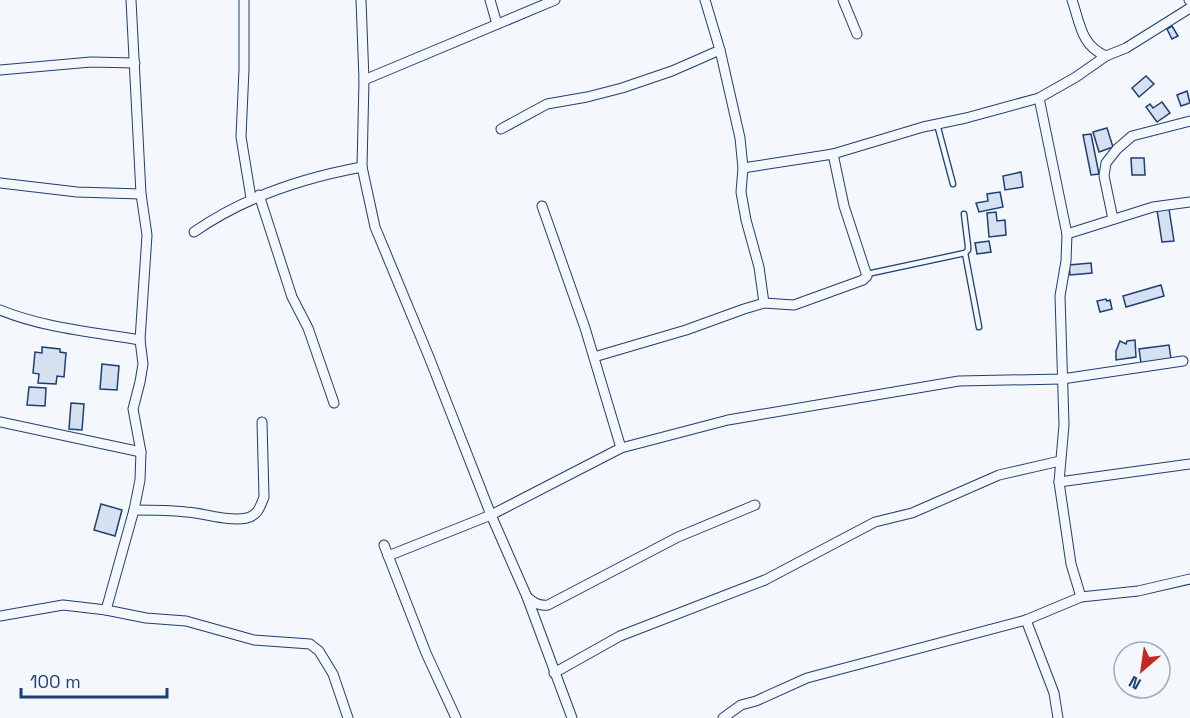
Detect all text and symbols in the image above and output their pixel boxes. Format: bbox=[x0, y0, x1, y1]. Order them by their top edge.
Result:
north arrow bbox=[1112, 640, 1172, 700]
scale bar bbox=[21, 661, 166, 699]
text: 100 m bbox=[30, 670, 81, 693]
text: N bbox=[1125, 671, 1145, 694]

